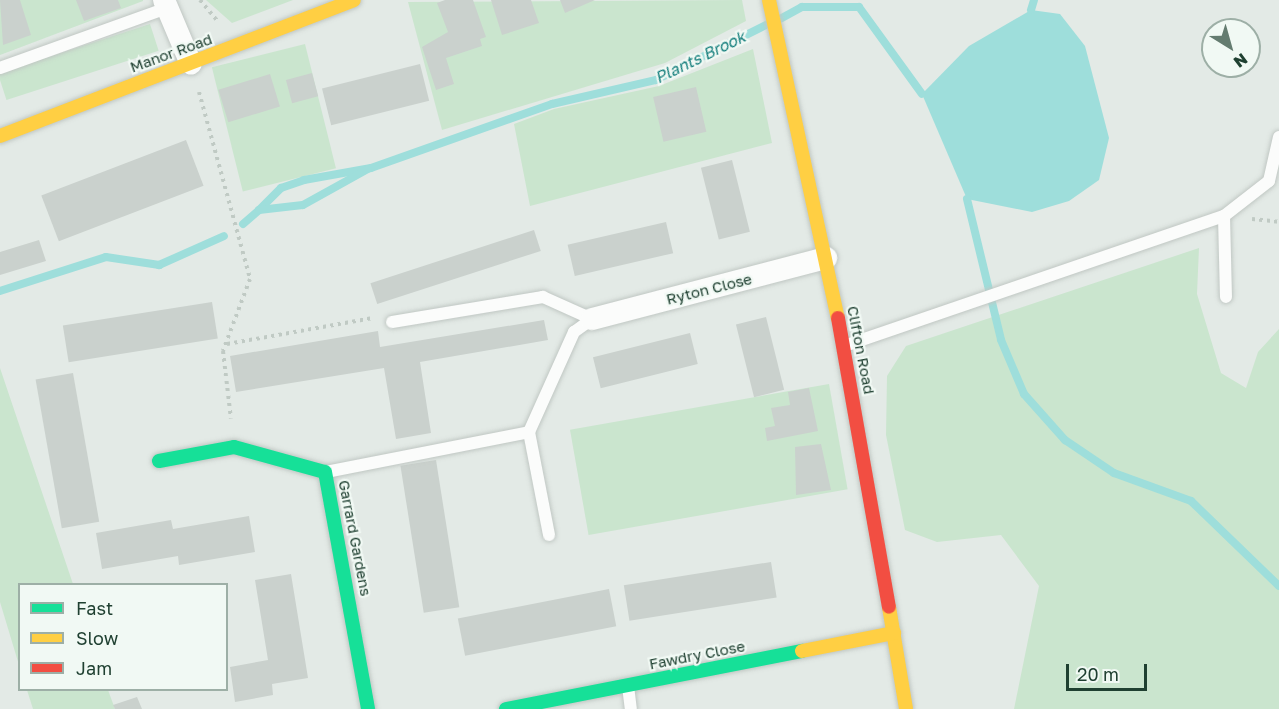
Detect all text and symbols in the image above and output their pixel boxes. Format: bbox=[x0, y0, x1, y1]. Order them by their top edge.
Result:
north arrow bbox=[1201, 18, 1261, 78]
water label: Plants Brook bbox=[652, 27, 748, 87]
street label: Manor Road bbox=[128, 30, 214, 76]
text: N bbox=[1230, 49, 1252, 72]
street label: Ryton Close bbox=[664, 270, 754, 308]
street label: Clifton Road bbox=[844, 304, 878, 396]
street label: Garrard Gardens bbox=[335, 479, 375, 597]
legend bbox=[18, 583, 228, 691]
text: Fast bbox=[76, 597, 113, 619]
text: Slow bbox=[76, 627, 118, 649]
street label: Fawdry Close bbox=[648, 637, 746, 673]
scale bar bbox=[1069, 652, 1150, 690]
text: Jam bbox=[76, 657, 112, 679]
text: 20 m bbox=[1077, 663, 1119, 685]

